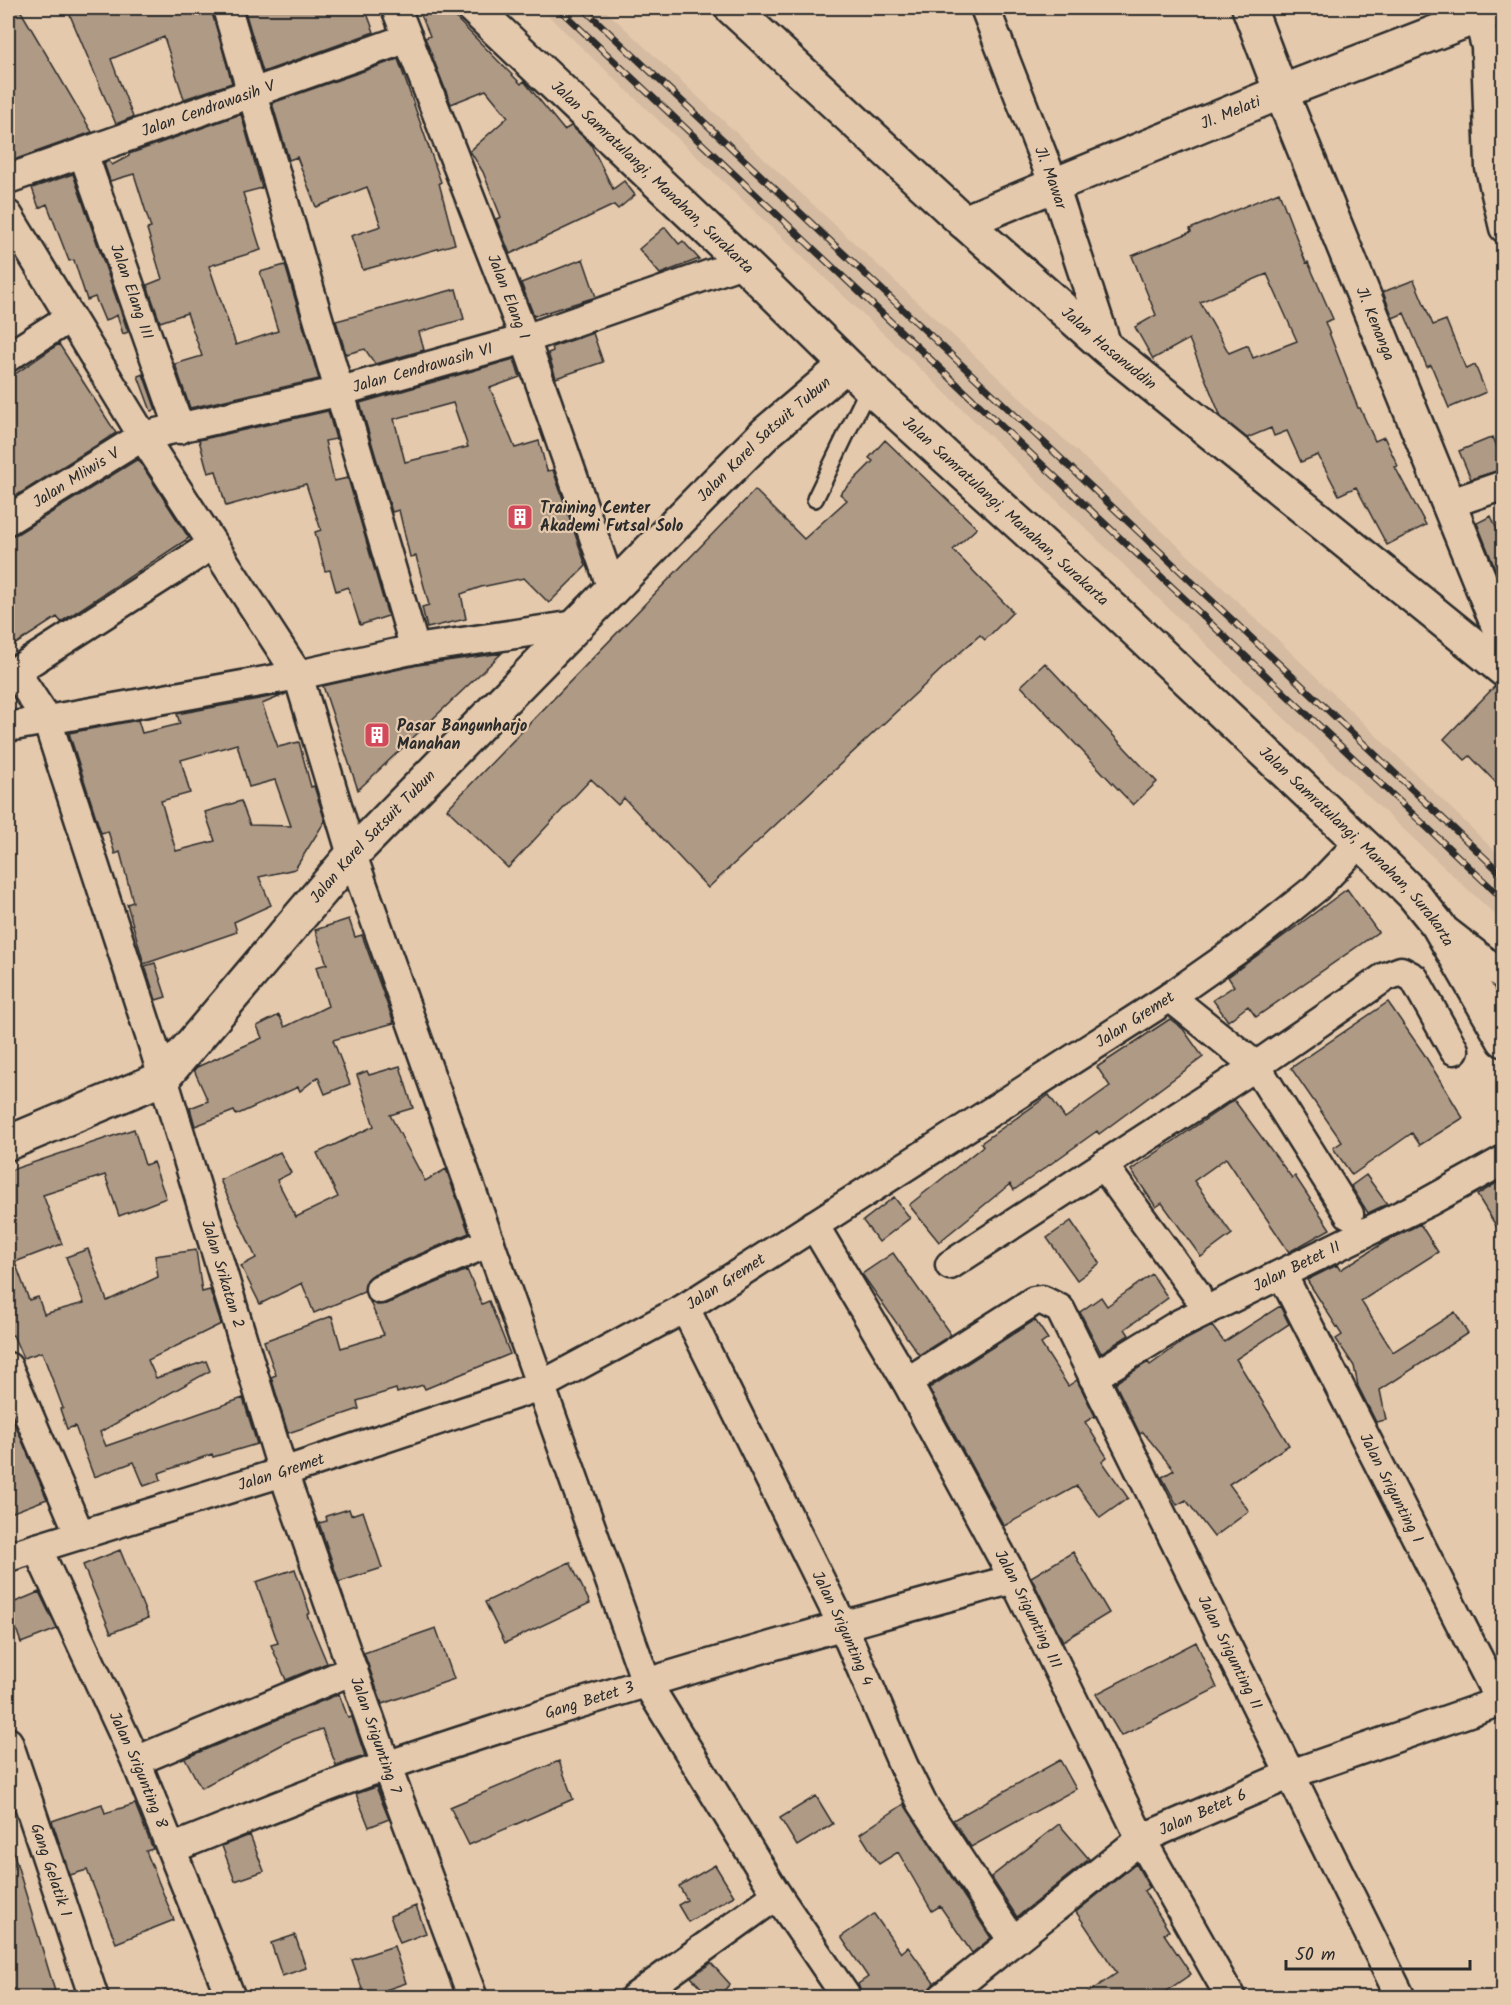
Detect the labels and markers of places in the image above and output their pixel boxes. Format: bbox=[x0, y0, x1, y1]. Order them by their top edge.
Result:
place label: Training Center Akademi Futsal Solo bbox=[540, 496, 683, 539]
building icon: Training Center Akademi Futsal Solo bbox=[505, 502, 535, 532]
place label: Pasar Bangunharjo Manahan bbox=[397, 714, 527, 757]
building icon: Pasar Bangunharjo Manahan bbox=[362, 720, 392, 750]

